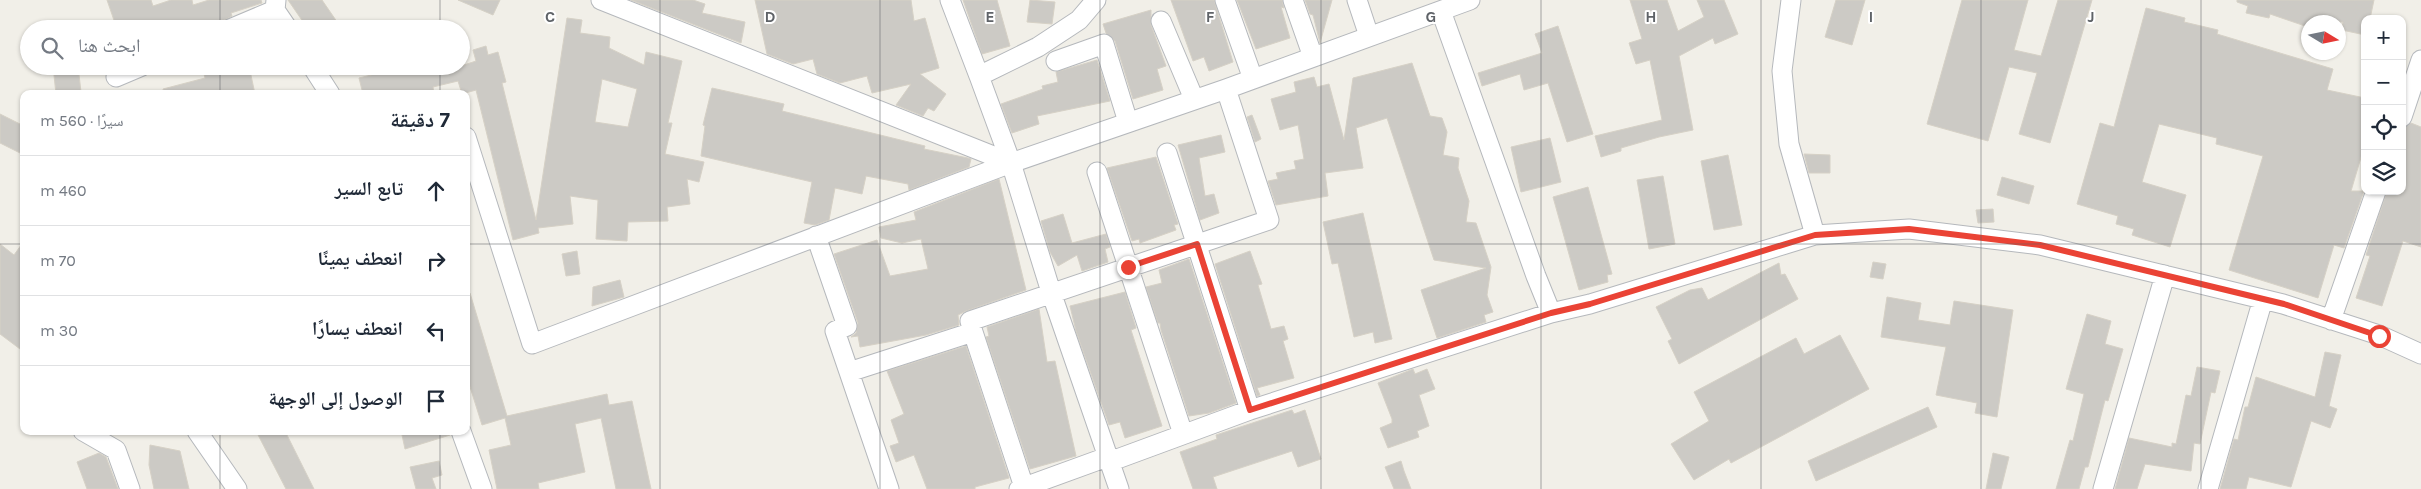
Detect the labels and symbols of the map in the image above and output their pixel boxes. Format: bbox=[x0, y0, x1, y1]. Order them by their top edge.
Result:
text: C bbox=[545, 7, 555, 26]
text: D bbox=[765, 7, 776, 26]
text: E bbox=[985, 7, 995, 26]
text: F bbox=[1206, 7, 1215, 26]
text: G bbox=[1426, 7, 1436, 26]
text: H bbox=[1645, 7, 1657, 26]
text: I bbox=[1869, 7, 1873, 26]
text: J bbox=[2087, 7, 2095, 26]
north arrow bbox=[2301, 15, 2346, 60]
route end bbox=[1117, 256, 1140, 279]
route start bbox=[2368, 325, 2391, 348]

